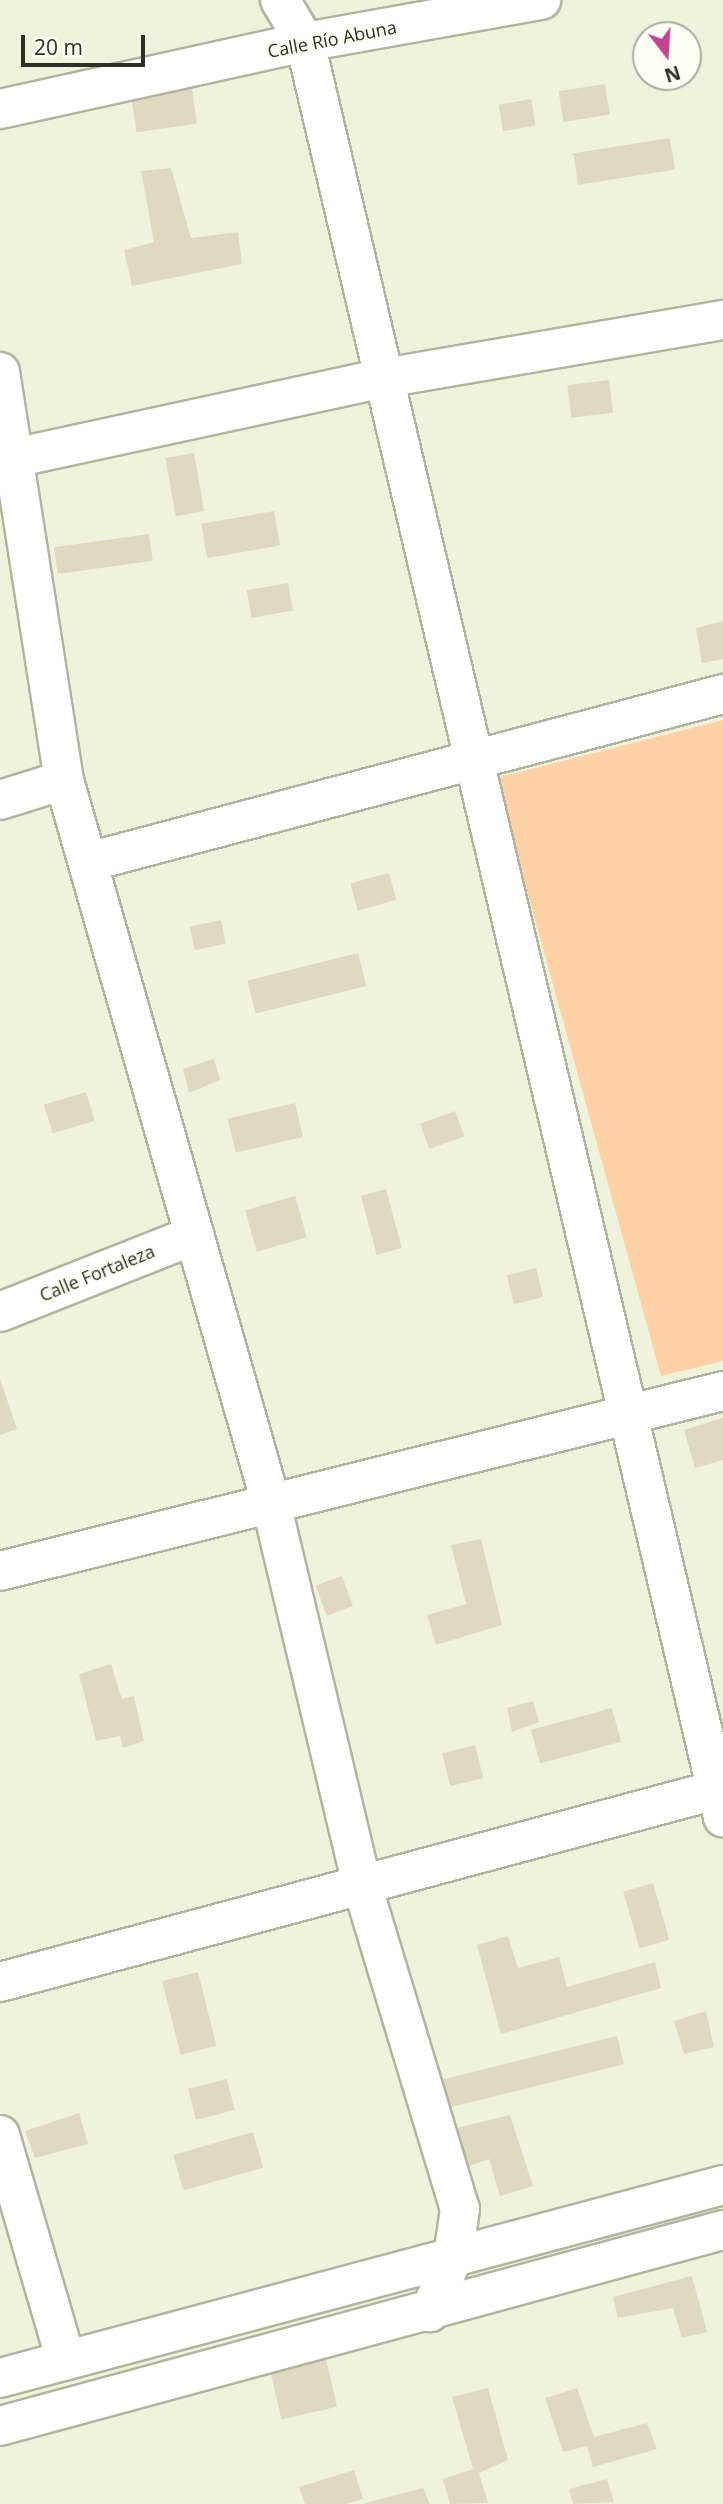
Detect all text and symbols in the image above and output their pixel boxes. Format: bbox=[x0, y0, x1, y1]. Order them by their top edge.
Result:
street label: Calle Río Abuna bbox=[266, 16, 398, 62]
scale bar bbox=[24, 21, 149, 65]
north arrow bbox=[632, 21, 702, 91]
text: 20 m bbox=[34, 33, 83, 61]
text: N bbox=[661, 59, 684, 89]
street label: Calle Fortaleza bbox=[36, 1240, 158, 1306]

